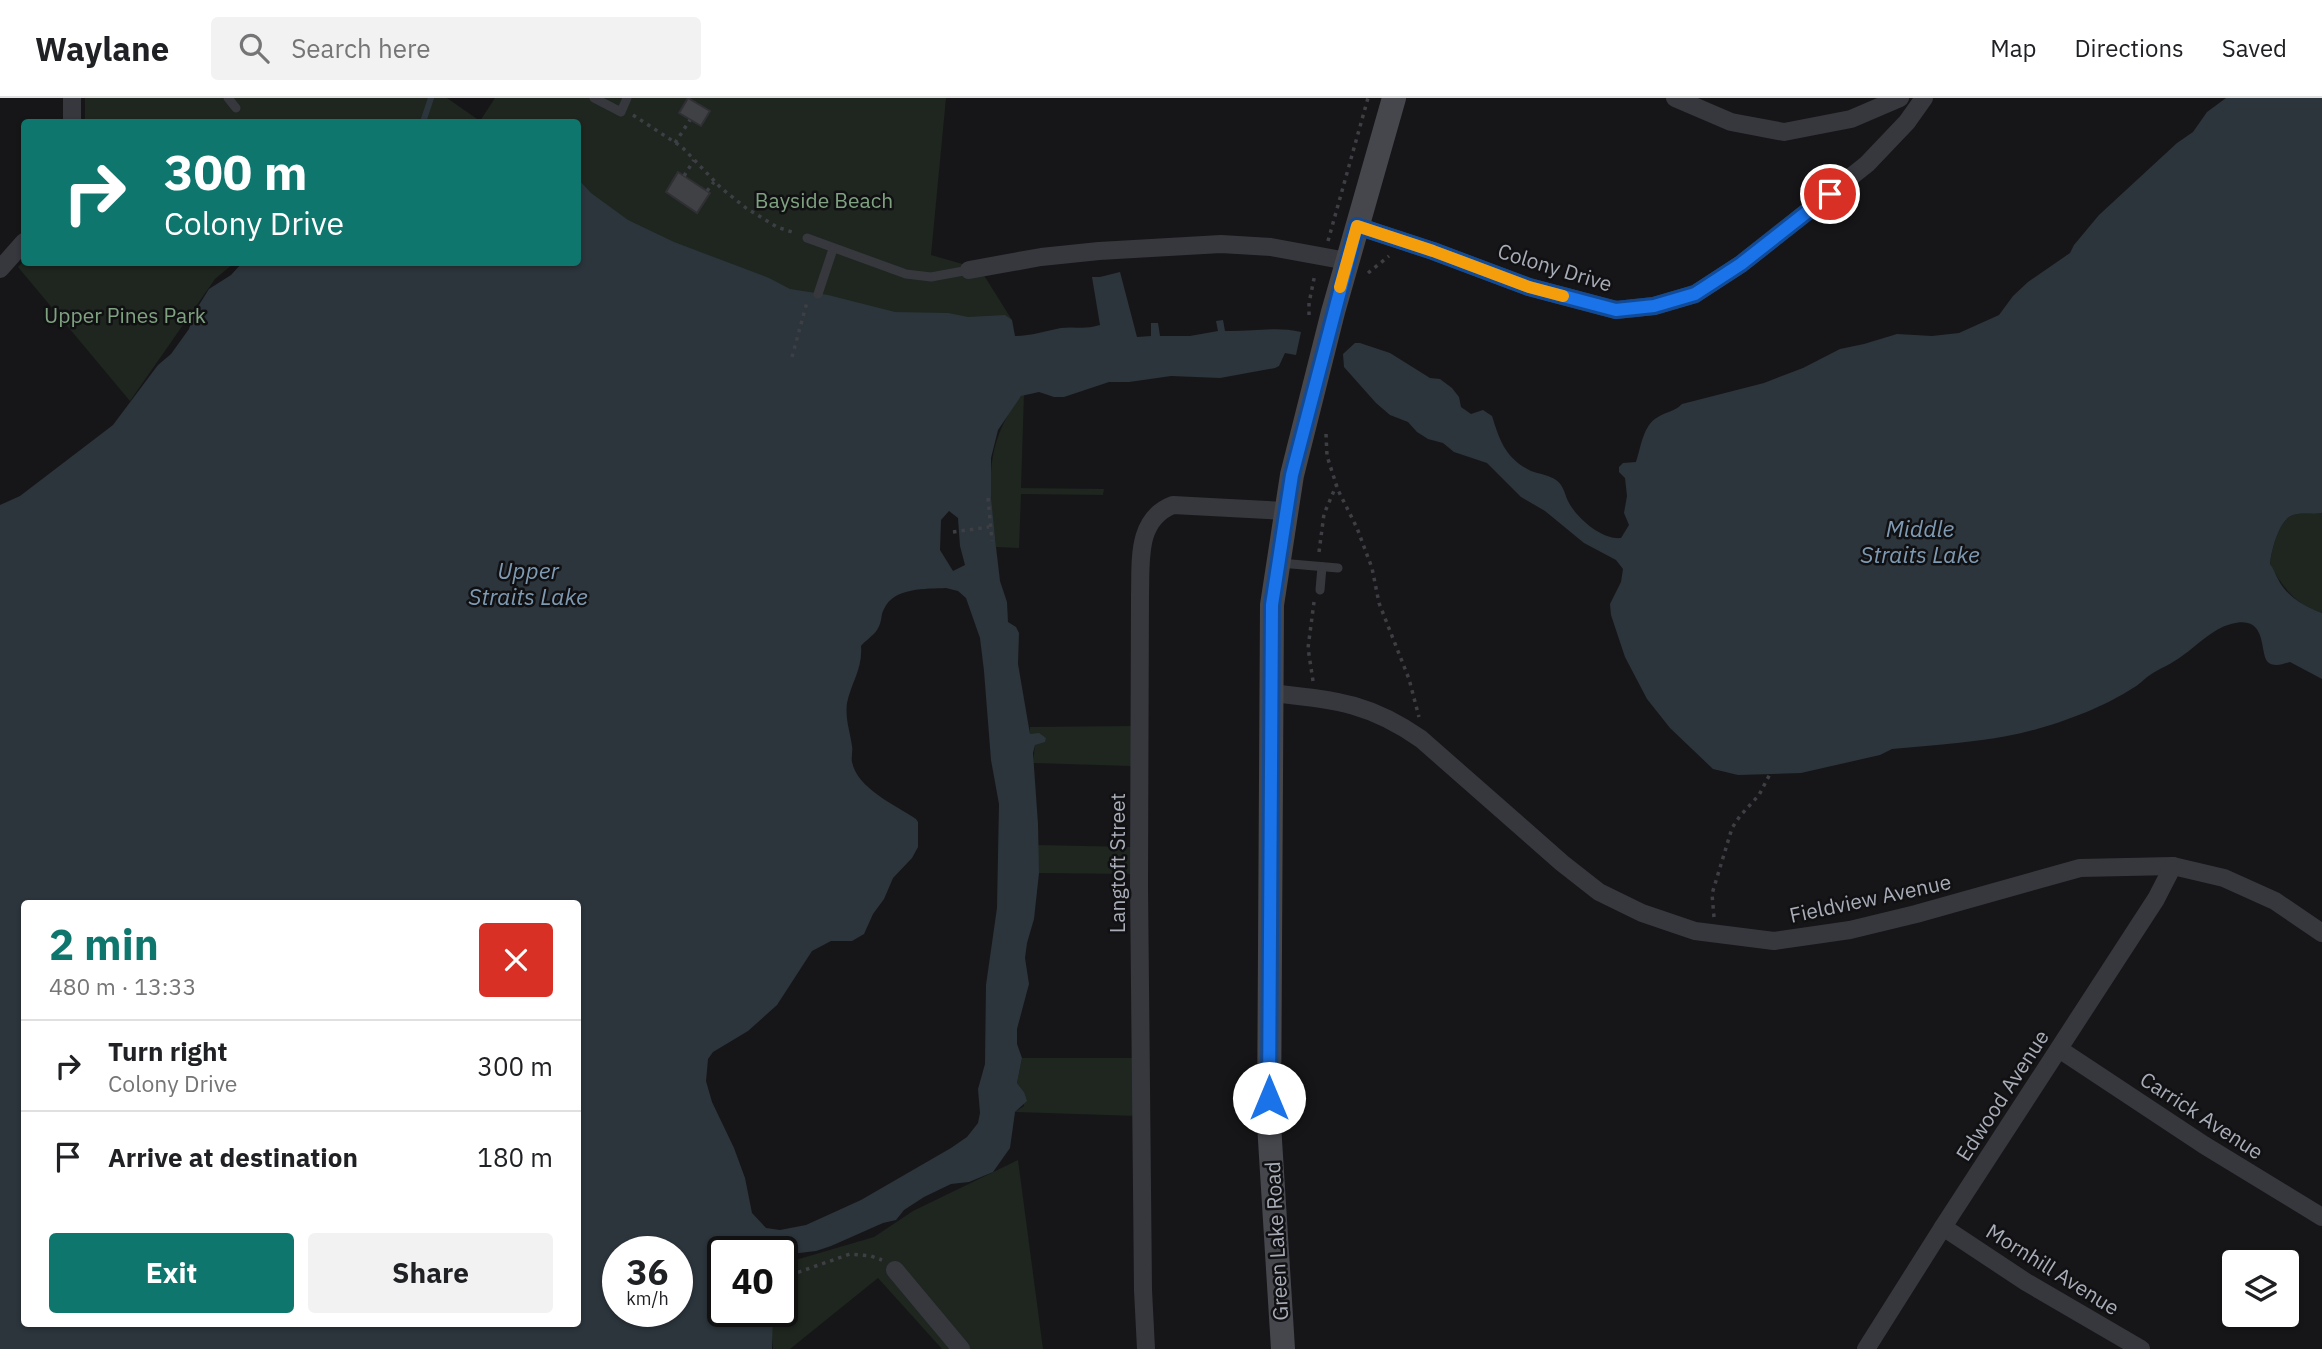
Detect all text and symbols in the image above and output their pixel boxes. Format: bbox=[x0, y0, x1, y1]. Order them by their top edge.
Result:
search box bbox=[211, 17, 701, 80]
text: Waylane bbox=[35, 27, 169, 70]
icon: search bbox=[235, 29, 273, 67]
text: Search here bbox=[291, 31, 431, 65]
text: Map bbox=[1990, 32, 2036, 64]
text: Directions bbox=[2074, 32, 2184, 64]
text: Saved bbox=[2222, 32, 2287, 64]
text: 300 m bbox=[164, 140, 308, 203]
icon: right bbox=[49, 147, 140, 238]
pin bbox=[1800, 164, 1860, 224]
icon: arrive bbox=[1811, 175, 1849, 213]
park label: Bayside Beach bbox=[755, 186, 893, 214]
text: Colony Drive bbox=[164, 202, 344, 244]
street label: Colony Drive bbox=[1494, 236, 1616, 298]
park label: Upper Pines Park bbox=[44, 301, 206, 329]
water label: Middle Straits Lake bbox=[1860, 513, 1980, 569]
water label: Upper Straits Lake bbox=[468, 555, 588, 611]
street label: Langtoft Street bbox=[1103, 793, 1131, 933]
street label: Fieldview Avenue bbox=[1787, 867, 1953, 929]
text: 2 min bbox=[49, 917, 159, 972]
button: close bbox=[479, 923, 553, 997]
text: 480 m · 13:33 bbox=[49, 971, 196, 1001]
street label: Edwood Avenue bbox=[1949, 1024, 2055, 1166]
text: Turn right bbox=[108, 1034, 227, 1068]
icon: right bbox=[49, 1047, 87, 1085]
text: 300 m bbox=[477, 1049, 553, 1083]
position arrow bbox=[1232, 1061, 1306, 1135]
street label: Carrick Avenue bbox=[2135, 1065, 2269, 1165]
text: Colony Drive bbox=[108, 1068, 237, 1098]
icon: arrive bbox=[49, 1138, 87, 1176]
text: Arrive at destination bbox=[108, 1140, 358, 1174]
text: 180 m bbox=[477, 1140, 553, 1174]
street label: Green Lake Road bbox=[1258, 1161, 1294, 1321]
street label: Mornhill Avenue bbox=[1981, 1217, 2125, 1321]
button: Exit bbox=[49, 1233, 294, 1313]
button: Share bbox=[308, 1233, 553, 1313]
speed limit sign: 40 bbox=[707, 1236, 798, 1327]
text: 36 bbox=[626, 1249, 669, 1295]
map controls bbox=[2222, 1250, 2299, 1327]
button: layers bbox=[2222, 1250, 2299, 1327]
text: km/h bbox=[626, 1287, 669, 1310]

